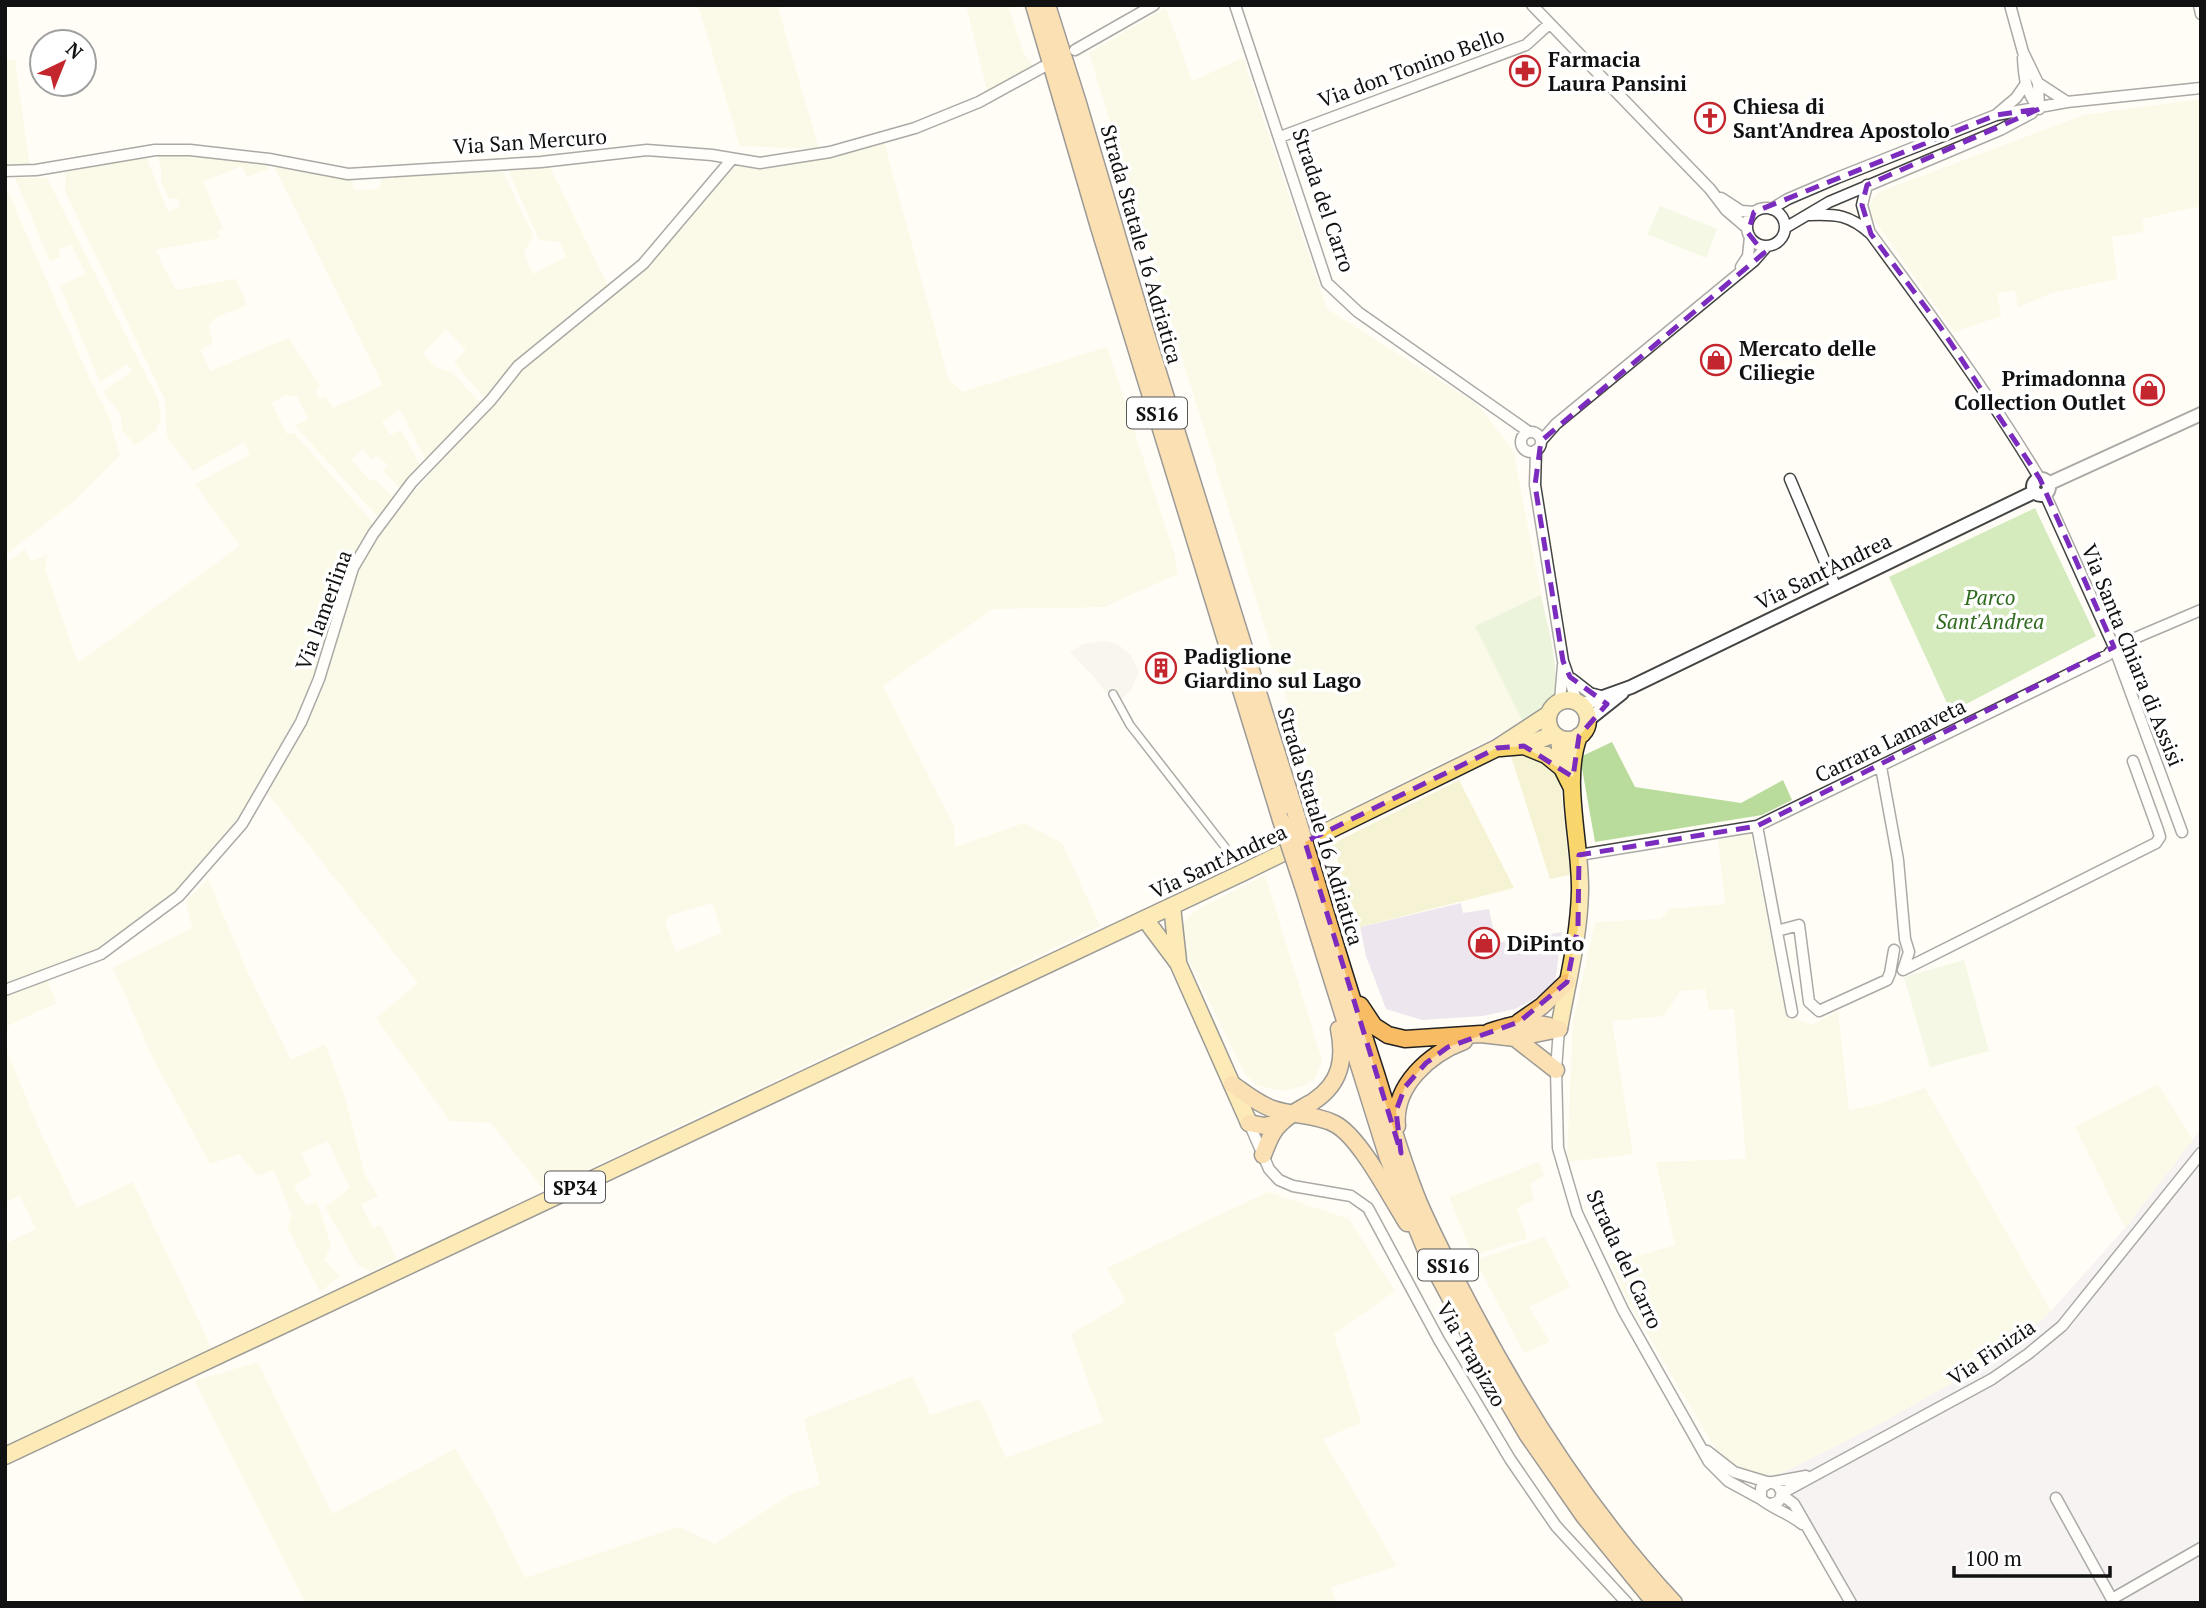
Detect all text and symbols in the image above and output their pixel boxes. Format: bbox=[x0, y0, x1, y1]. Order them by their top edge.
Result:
street label: Via don Tonino Bello bbox=[1314, 20, 1508, 114]
north arrow bbox=[28, 28, 98, 98]
text: N bbox=[61, 36, 89, 65]
place label: Farmacia Laura Pansini bbox=[1548, 45, 1687, 97]
pharmacy icon: Farmacia Laura Pansini bbox=[1508, 54, 1542, 88]
place label: Chiesa di Sant'Andrea Apostolo bbox=[1733, 92, 1950, 144]
church icon: Chiesa di Sant'Andrea Apostolo bbox=[1693, 101, 1727, 135]
street label: Strada Statale 16 Adriatica bbox=[1094, 121, 1190, 367]
street label: Via San Mercuro bbox=[452, 122, 608, 160]
street label: Strada del Carro bbox=[1286, 124, 1362, 276]
place label: Mercato delle Ciliegie bbox=[1739, 334, 1876, 386]
shop icon: Mercato delle Ciliegie bbox=[1699, 343, 1733, 377]
place label: Primadonna Collection Outlet bbox=[1954, 364, 2127, 416]
shop icon: Primadonna Collection Outlet bbox=[2132, 373, 2166, 407]
road number: SS16 bbox=[1127, 398, 1187, 428]
street label: Via Sant'Andrea bbox=[1750, 526, 1896, 616]
street label: Via Santa Chiara di Assisi bbox=[2075, 540, 2191, 770]
street label: Via lamerlina bbox=[288, 546, 358, 674]
park label: Parco Sant'Andrea bbox=[1936, 583, 2044, 635]
place label: Padiglione Giardino sul Lago bbox=[1184, 642, 1361, 694]
building icon: Padiglione Giardino sul Lago bbox=[1144, 651, 1178, 685]
street label: Carrara Lamaveta bbox=[1810, 691, 1971, 789]
street label: Strada Statale 16 Adriatica bbox=[1271, 703, 1371, 949]
street label: Via Sant'Andrea bbox=[1145, 817, 1291, 905]
shop icon: DiPinto bbox=[1467, 926, 1501, 960]
place label: DiPinto bbox=[1507, 929, 1584, 957]
road number: SP34 bbox=[545, 1172, 605, 1203]
street label: Strada del Carro bbox=[1580, 1185, 1670, 1333]
road number: SS16 bbox=[1418, 1250, 1478, 1280]
street label: Via Trapizzo bbox=[1431, 1296, 1513, 1412]
street label: Via Finizia bbox=[1942, 1312, 2041, 1392]
scale bar bbox=[1954, 1534, 2110, 1578]
text: 100 m bbox=[1965, 1544, 2022, 1572]

